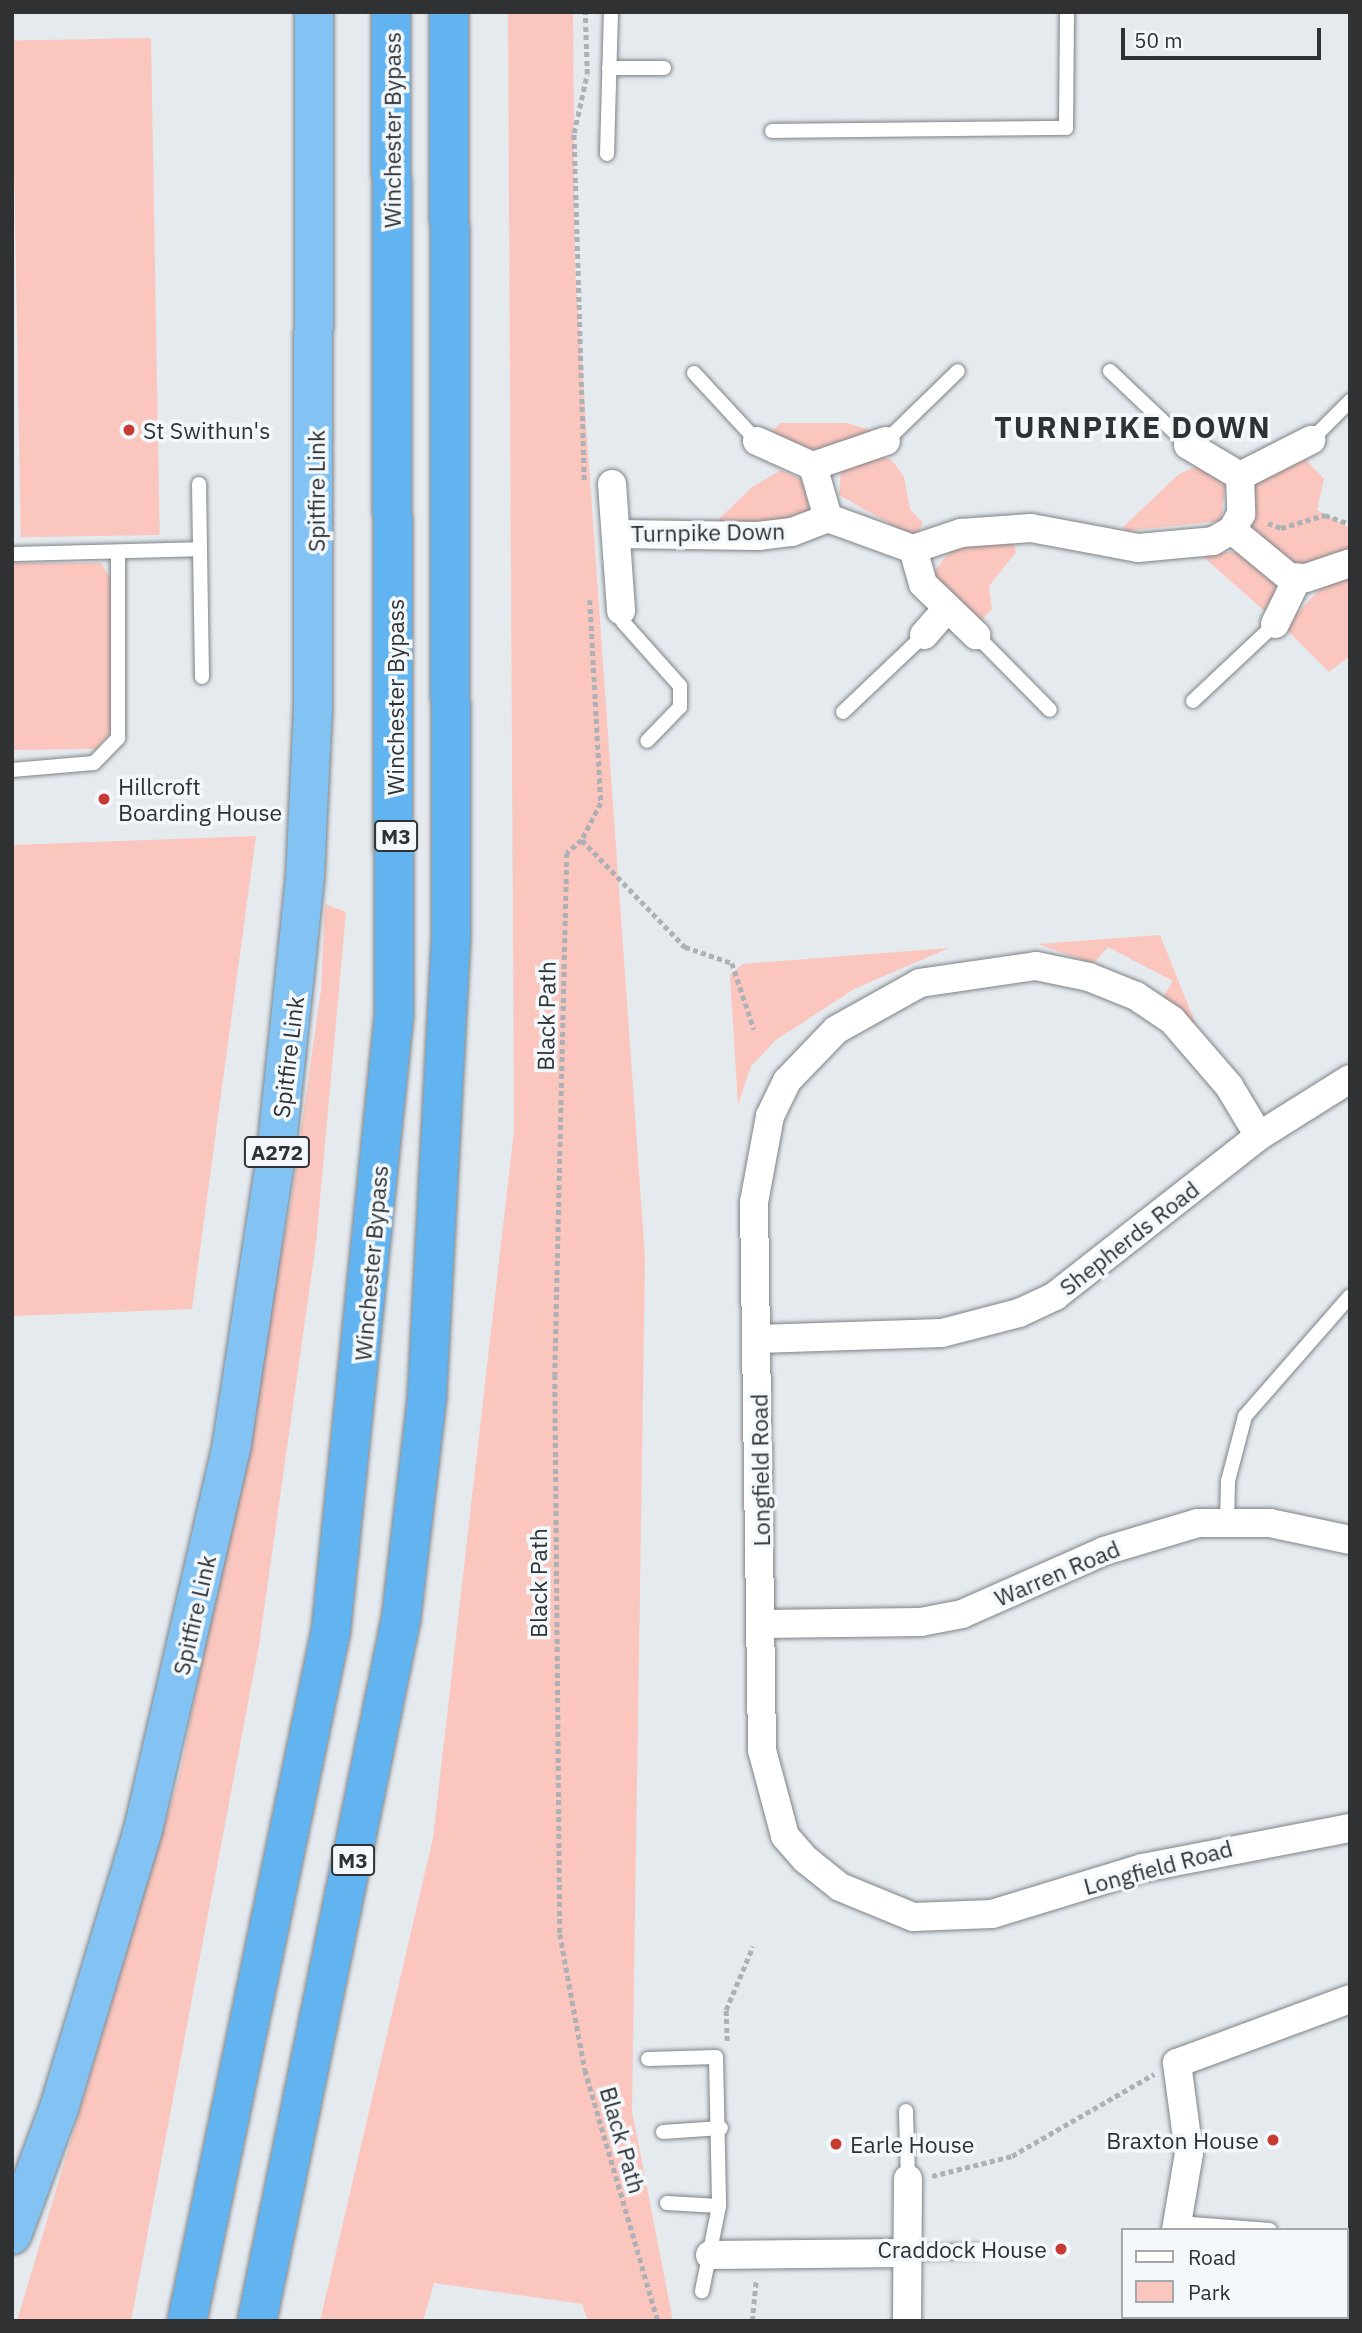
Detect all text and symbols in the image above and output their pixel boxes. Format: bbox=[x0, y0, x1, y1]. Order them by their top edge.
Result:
scale bar bbox=[1124, 14, 1324, 58]
text: 50 m bbox=[1134, 26, 1183, 54]
street label: Winchester Bypass bbox=[378, 32, 406, 228]
district label: TURNPIKE DOWN bbox=[996, 409, 1270, 445]
place label: St Swithun's bbox=[143, 416, 270, 444]
marker: St Swithun's bbox=[121, 422, 137, 438]
street label: Spitfire Link bbox=[302, 430, 330, 552]
street label: Turnpike Down bbox=[631, 517, 785, 547]
street label: Winchester Bypass bbox=[381, 599, 409, 795]
place label: Hillcroft Boarding House bbox=[118, 772, 282, 826]
marker: Hillcroft Boarding House bbox=[96, 791, 112, 807]
road number: M3 bbox=[373, 818, 419, 854]
street label: Black Path bbox=[531, 961, 561, 1071]
street label: Spitfire Link bbox=[267, 995, 309, 1119]
road number: A272 bbox=[244, 1134, 310, 1170]
street label: Winchester Bypass bbox=[349, 1164, 393, 1362]
street label: Shepherds Road bbox=[1054, 1175, 1204, 1301]
street label: Longfield Road bbox=[745, 1393, 775, 1547]
street label: Black Path bbox=[524, 1528, 552, 1638]
street label: Warren Road bbox=[990, 1534, 1124, 1612]
street label: Spitfire Link bbox=[167, 1552, 221, 1678]
street label: Longfield Road bbox=[1081, 1834, 1235, 1900]
road number: M3 bbox=[330, 1842, 376, 1878]
street label: Black Path bbox=[595, 2083, 651, 2197]
place label: Braxton House bbox=[1106, 2126, 1259, 2154]
place label: Earle House bbox=[850, 2130, 974, 2158]
marker: Braxton House bbox=[1265, 2132, 1281, 2148]
marker: Earle House bbox=[828, 2136, 844, 2152]
legend bbox=[1120, 2228, 1348, 2319]
place label: Craddock House bbox=[877, 2235, 1047, 2263]
marker: Craddock House bbox=[1053, 2241, 1069, 2257]
text: Road bbox=[1188, 2243, 1236, 2271]
text: Park bbox=[1188, 2278, 1231, 2306]

